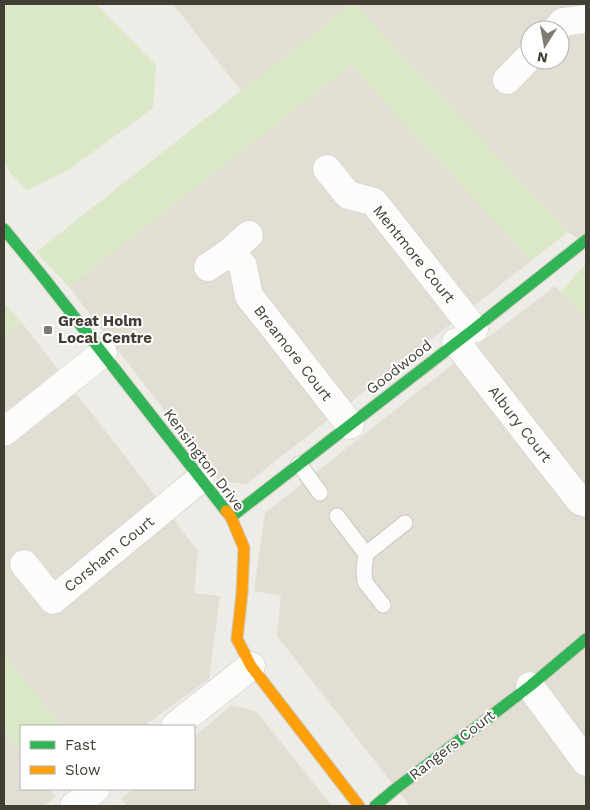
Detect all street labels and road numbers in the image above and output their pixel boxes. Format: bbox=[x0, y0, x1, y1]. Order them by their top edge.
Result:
street label: Mentmore Court bbox=[369, 202, 459, 307]
street label: Breamore Court bbox=[250, 302, 336, 405]
street label: Goodwood bbox=[363, 336, 435, 398]
street label: Albury Court bbox=[485, 382, 556, 466]
street label: Kensington Drive bbox=[160, 405, 248, 515]
street label: Corsham Court bbox=[60, 512, 158, 596]
street label: Rangers Court bbox=[406, 706, 499, 784]

